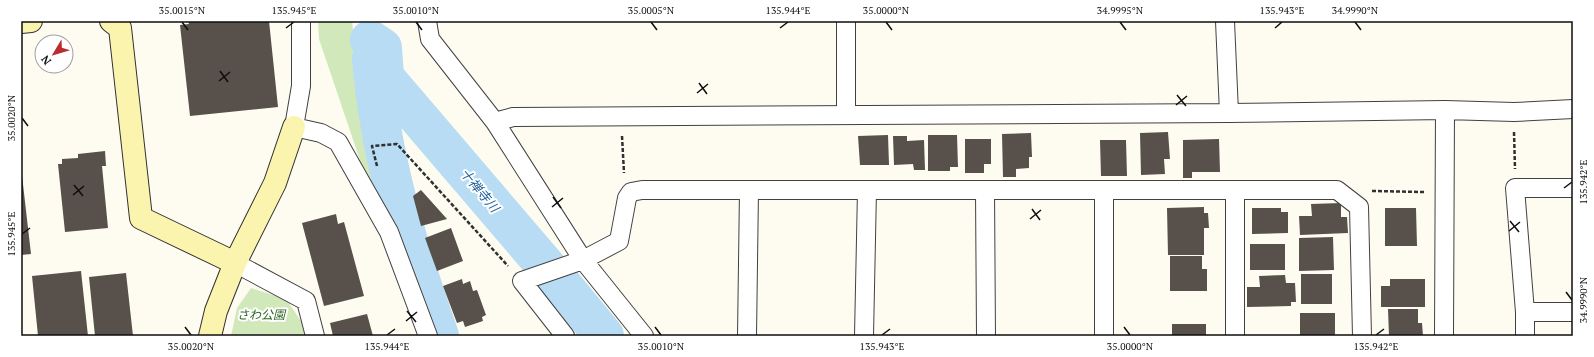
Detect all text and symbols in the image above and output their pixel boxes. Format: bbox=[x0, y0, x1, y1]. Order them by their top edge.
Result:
text: 35.0015°N bbox=[159, 4, 206, 17]
text: 135.945°E bbox=[272, 4, 317, 17]
text: 35.0010°N bbox=[393, 4, 440, 17]
text: 35.0005°N bbox=[628, 4, 675, 17]
text: 135.944°E bbox=[766, 4, 811, 17]
text: 35.0000°N bbox=[863, 4, 910, 17]
text: 34.9995°N bbox=[1097, 4, 1144, 17]
text: 135.943°E bbox=[1260, 4, 1305, 17]
text: 34.9990°N bbox=[1332, 4, 1379, 17]
north arrow bbox=[34, 34, 74, 74]
text: N bbox=[38, 52, 54, 68]
text: 35.0020°N bbox=[5, 94, 18, 141]
text: 135.942°E bbox=[1577, 159, 1590, 204]
water label: 十禅寺川 bbox=[456, 164, 505, 217]
text: 135.945°E bbox=[5, 211, 18, 256]
text: 34.9990°N bbox=[1577, 276, 1590, 323]
park label: さわ公園 bbox=[237, 307, 287, 322]
text: 35.0020°N bbox=[168, 340, 215, 353]
text: 135.944°E bbox=[365, 340, 410, 353]
text: 35.0010°N bbox=[638, 340, 685, 353]
text: 135.943°E bbox=[860, 340, 905, 353]
text: 35.0000°N bbox=[1107, 340, 1154, 353]
text: 135.942°E bbox=[1354, 340, 1399, 353]

